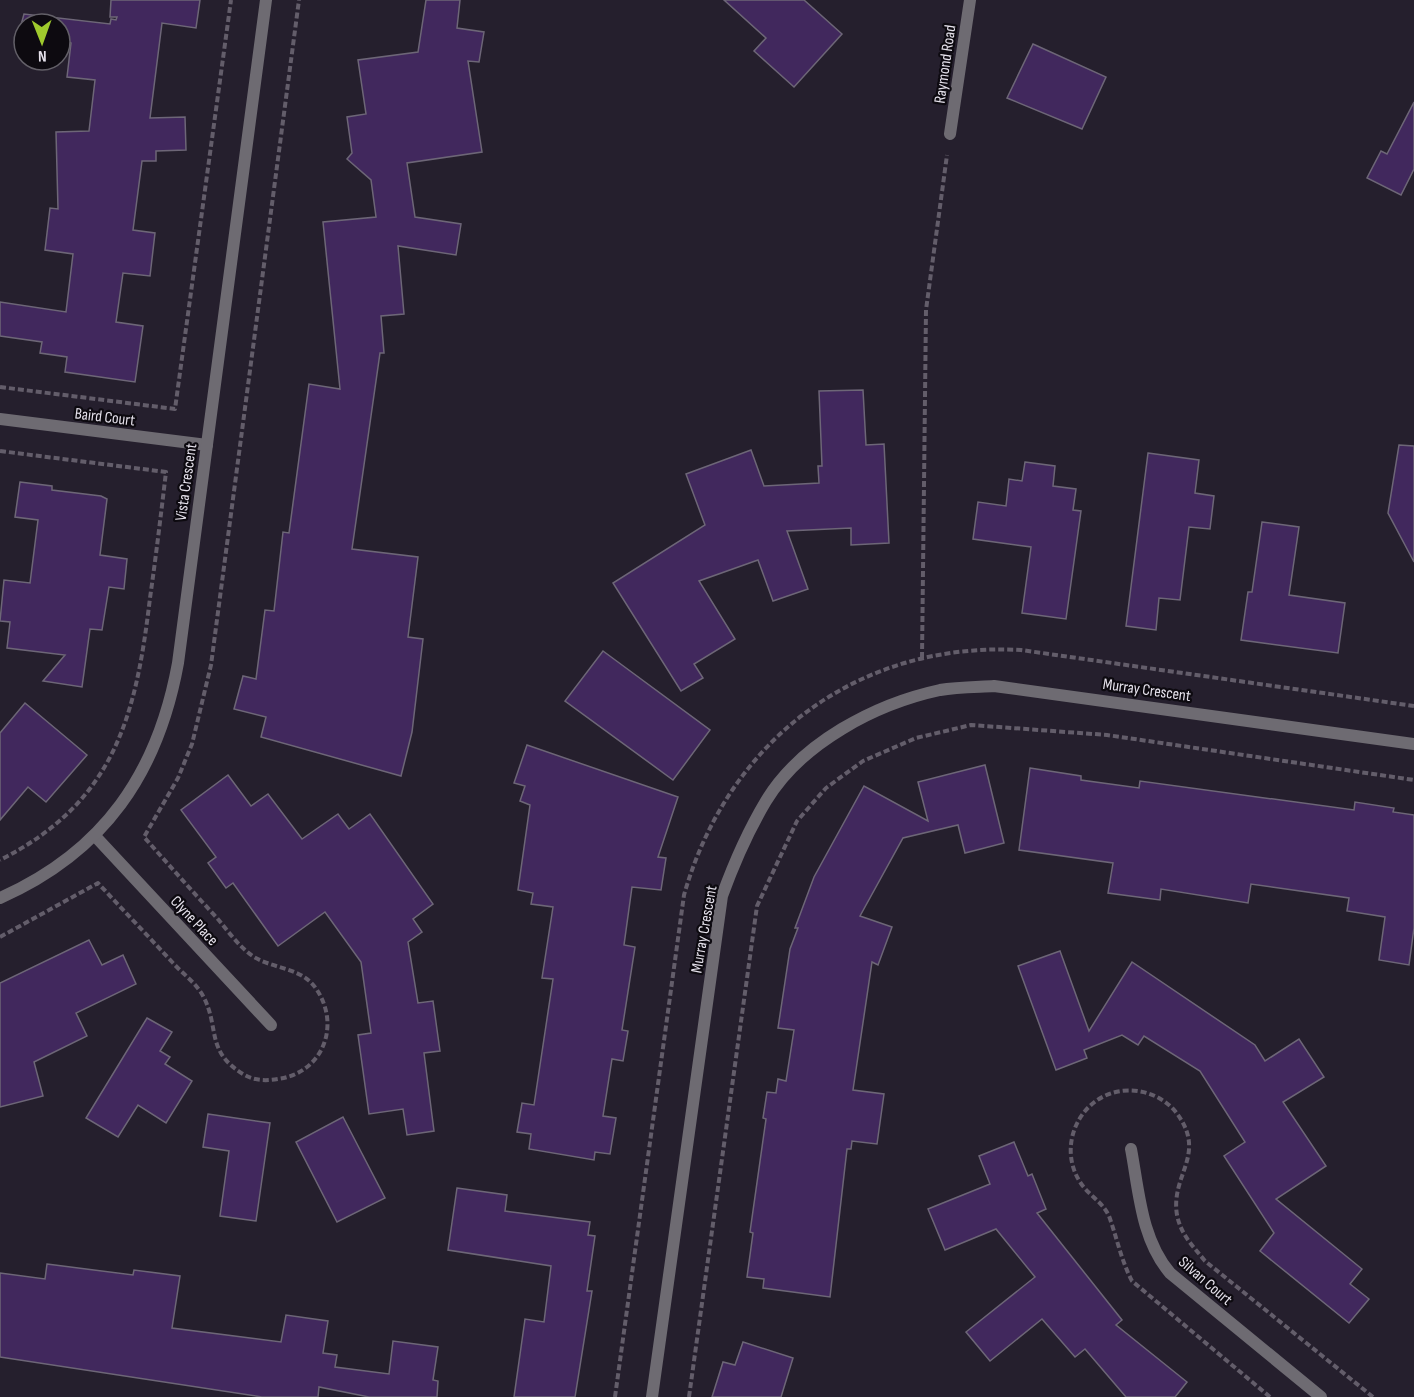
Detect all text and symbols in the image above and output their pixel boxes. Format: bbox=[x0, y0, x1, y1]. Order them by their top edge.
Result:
north arrow bbox=[12, 12, 72, 72]
street label: Raymond Road bbox=[931, 24, 960, 105]
text: N bbox=[38, 46, 47, 65]
street label: Baird Court bbox=[74, 404, 136, 431]
street label: Vista Crescent bbox=[172, 442, 201, 522]
street label: Murray Crescent bbox=[1102, 675, 1192, 706]
street label: Murray Crescent bbox=[687, 884, 722, 975]
street label: Clyne Place bbox=[166, 892, 222, 950]
street label: Silvan Court bbox=[1174, 1253, 1236, 1310]

